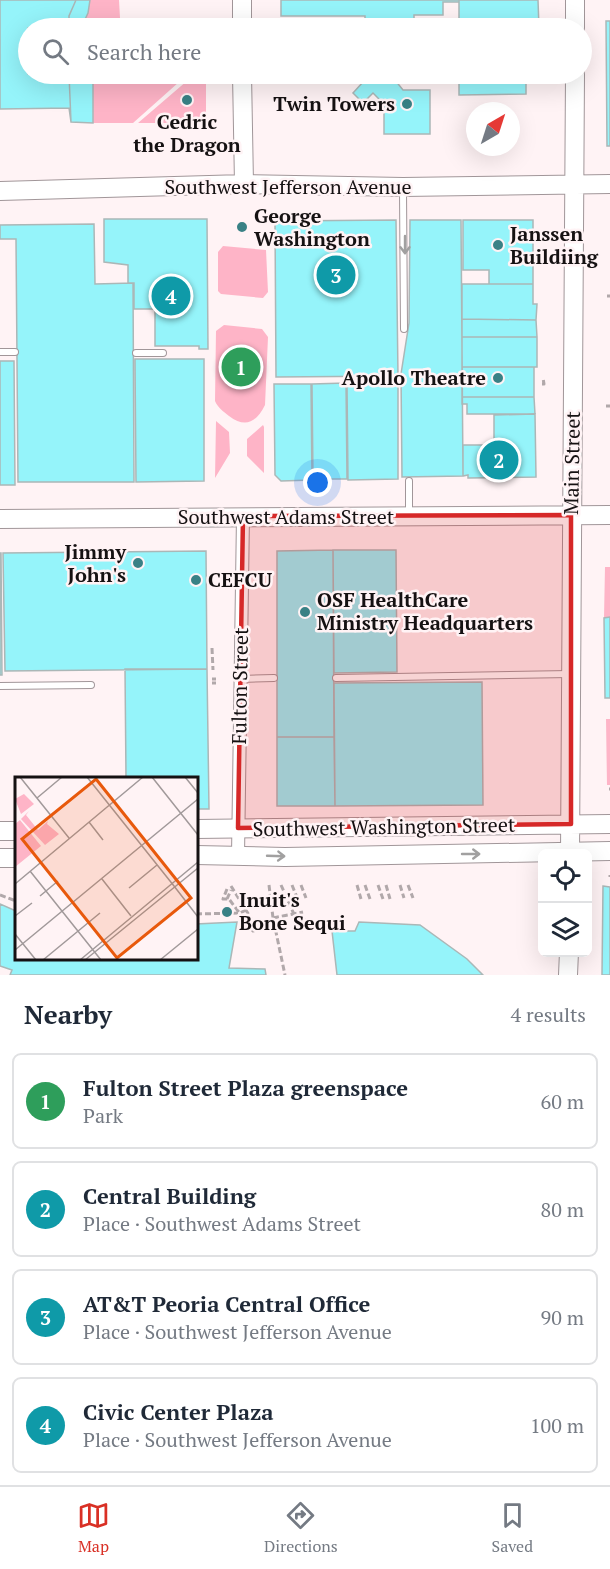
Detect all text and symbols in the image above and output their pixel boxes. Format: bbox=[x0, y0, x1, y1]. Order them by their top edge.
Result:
search box bbox=[18, 18, 592, 84]
icon: search bbox=[39, 35, 72, 68]
text: Search here bbox=[87, 37, 201, 66]
place label: Twin Towers bbox=[273, 90, 395, 117]
marker: Cedric the Dragon bbox=[180, 93, 194, 107]
marker: Twin Towers bbox=[400, 97, 414, 111]
north arrow bbox=[466, 102, 520, 156]
place label: Cedric the Dragon bbox=[133, 108, 241, 158]
street label: Southwest Jefferson Avenue bbox=[164, 173, 412, 200]
place label: George Washington bbox=[254, 202, 370, 252]
marker: George Washington bbox=[235, 220, 249, 234]
place label: Janssen Buildiing bbox=[510, 220, 599, 270]
one-way arrow bbox=[399, 235, 411, 255]
marker: Janssen Buildiing bbox=[491, 238, 505, 252]
pin: 3 bbox=[316, 252, 356, 298]
pin: 4 bbox=[152, 274, 190, 318]
pin: 1 bbox=[222, 344, 260, 389]
place label: Apollo Theatre bbox=[341, 364, 486, 391]
marker: Apollo Theatre bbox=[491, 371, 505, 385]
street label: Main Street bbox=[557, 410, 586, 515]
pin: 2 bbox=[480, 438, 518, 482]
your location bbox=[303, 468, 332, 497]
street label: Southwest Adams Street bbox=[178, 503, 395, 530]
place label: Jimmy John's bbox=[65, 538, 126, 588]
marker: Jimmy John's bbox=[131, 556, 145, 570]
place label: CEFCU bbox=[208, 566, 273, 593]
marker: CEFCU bbox=[189, 573, 203, 587]
place label: OSF HealthCare Ministry Headquarters bbox=[317, 586, 533, 636]
marker: OSF HealthCare Ministry Headquarters bbox=[298, 605, 312, 619]
street label: Fulton Street bbox=[225, 627, 254, 745]
inset map bbox=[15, 777, 198, 960]
street label: Southwest Washington Street bbox=[252, 811, 516, 842]
one-way arrow bbox=[460, 848, 480, 860]
map controls bbox=[538, 849, 592, 957]
button: locate bbox=[538, 849, 592, 903]
one-way arrow bbox=[265, 851, 285, 862]
place label: Inuit's Bone Sequi bbox=[239, 886, 346, 936]
button: layers bbox=[538, 903, 592, 957]
marker: Inuit's Bone Sequi bbox=[220, 905, 234, 919]
text: Nearby bbox=[24, 997, 112, 1031]
text: 4 results bbox=[511, 1001, 586, 1028]
text: Fulton Street Plaza greenspace bbox=[83, 1073, 408, 1102]
text: 1 bbox=[40, 1088, 51, 1115]
text: 60 m bbox=[541, 1088, 584, 1115]
text: Park bbox=[83, 1102, 123, 1129]
text: Central Building bbox=[83, 1181, 256, 1210]
text: 2 bbox=[40, 1196, 51, 1223]
text: 80 m bbox=[541, 1196, 584, 1223]
text: Place · Southwest Adams Street bbox=[83, 1210, 361, 1237]
text: AT&T Peoria Central Office bbox=[83, 1289, 370, 1318]
text: 3 bbox=[40, 1304, 51, 1331]
text: 90 m bbox=[541, 1304, 584, 1331]
text: Place · Southwest Jefferson Avenue bbox=[83, 1318, 392, 1345]
text: Civic Center Plaza bbox=[83, 1397, 274, 1426]
text: 4 bbox=[40, 1412, 51, 1439]
text: 100 m bbox=[530, 1412, 584, 1439]
text: Place · Southwest Jefferson Avenue bbox=[83, 1426, 392, 1453]
tab: Map bbox=[77, 1499, 110, 1557]
tab: Directions bbox=[264, 1499, 338, 1557]
tab: Saved bbox=[492, 1499, 533, 1557]

